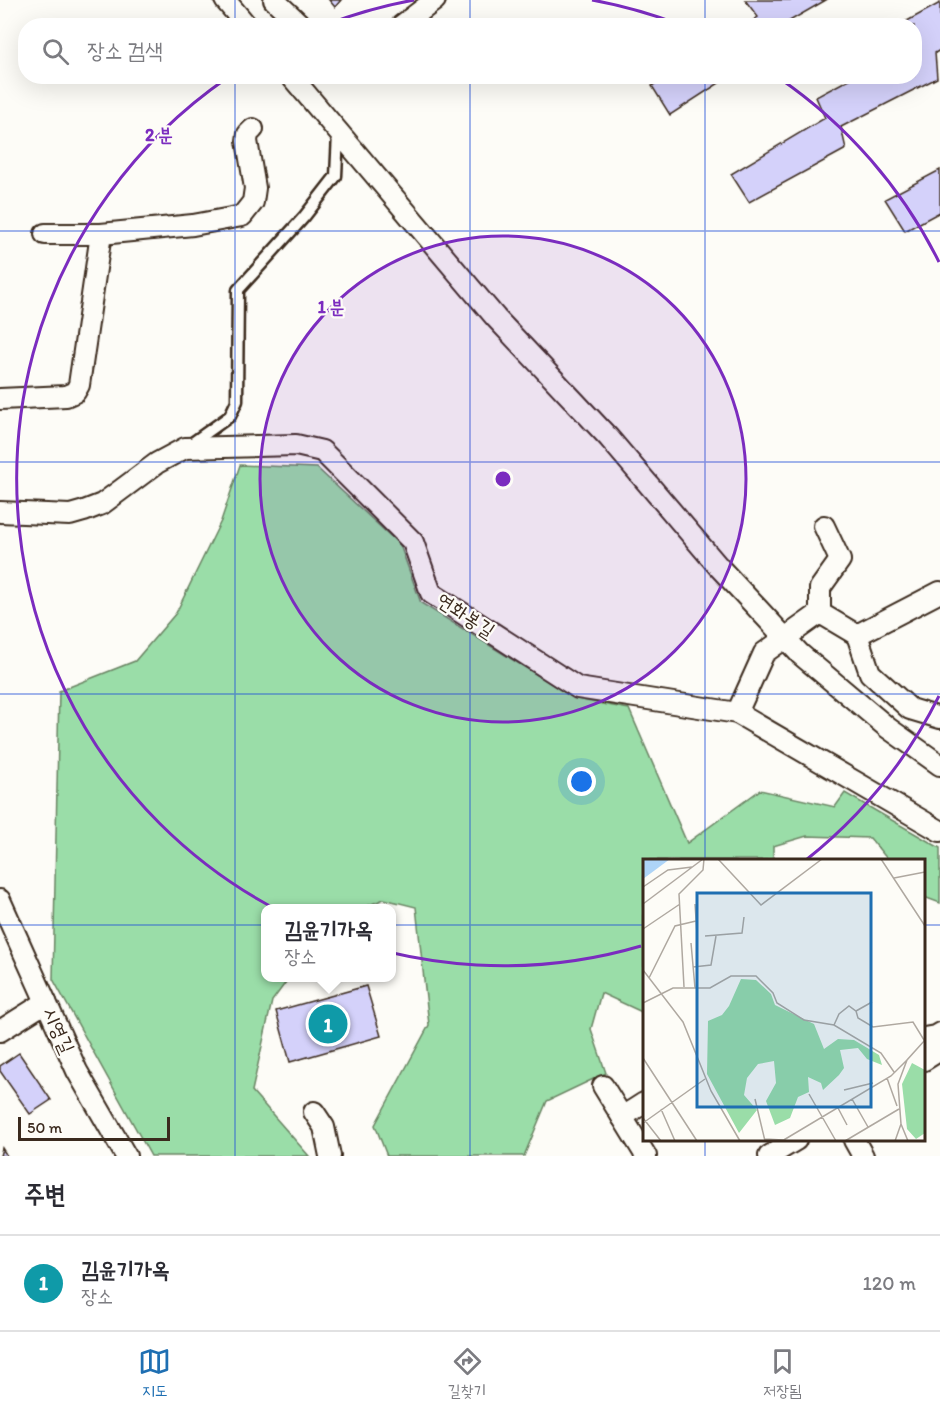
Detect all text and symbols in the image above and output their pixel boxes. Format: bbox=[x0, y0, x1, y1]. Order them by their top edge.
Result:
search box bbox=[18, 18, 922, 84]
icon: search bbox=[39, 35, 72, 68]
text: 장소 검색 bbox=[87, 37, 163, 64]
text: 2 분 bbox=[145, 124, 173, 146]
text: 1 분 bbox=[318, 296, 344, 318]
centre of rings bbox=[493, 469, 513, 489]
street label: 연화봉길 bbox=[432, 587, 500, 643]
your location bbox=[567, 767, 596, 796]
inset map bbox=[643, 859, 925, 1141]
popup bbox=[261, 904, 396, 982]
text: 김윤기가옥 bbox=[284, 916, 373, 943]
text: 장소 bbox=[284, 944, 316, 968]
pin: 1 bbox=[308, 1002, 348, 1046]
street label: 시영길 bbox=[38, 1003, 80, 1057]
scale bar bbox=[18, 1114, 170, 1142]
text: 50 m bbox=[27, 1118, 62, 1137]
text: 주변 bbox=[24, 1178, 66, 1210]
text: 김윤기가옥 bbox=[81, 1256, 170, 1283]
text: 1 bbox=[39, 1271, 48, 1295]
text: 120 m bbox=[863, 1271, 916, 1295]
text: 장소 bbox=[81, 1284, 113, 1308]
tab: 지도 bbox=[138, 1345, 171, 1401]
tab: 길찾기 bbox=[448, 1345, 486, 1401]
tab: 저장됨 bbox=[763, 1345, 802, 1401]

